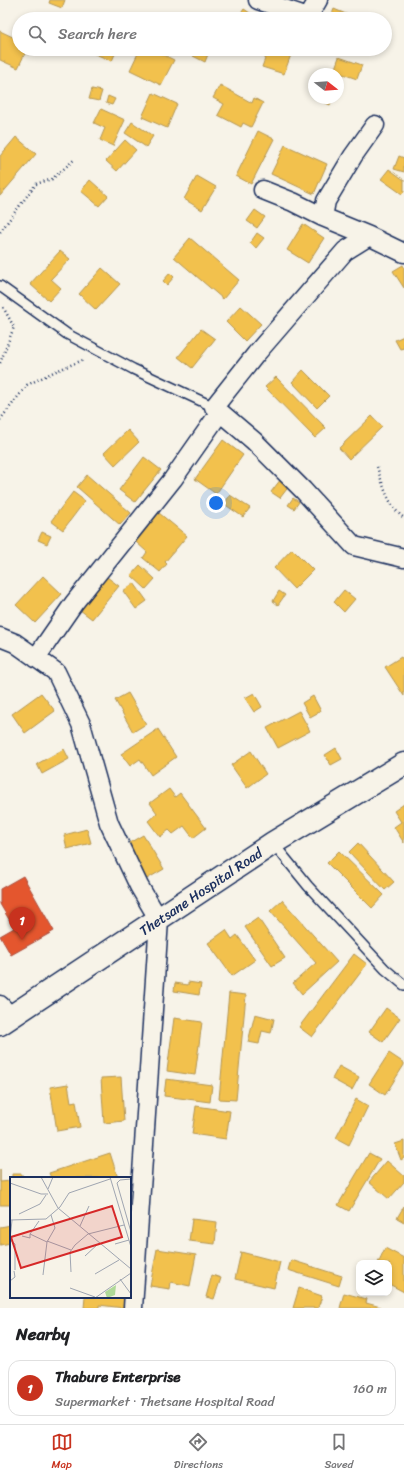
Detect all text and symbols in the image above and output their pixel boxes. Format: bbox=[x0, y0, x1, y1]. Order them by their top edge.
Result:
search box bbox=[12, 12, 392, 56]
text: Search here bbox=[58, 21, 137, 47]
icon: search bbox=[26, 23, 48, 45]
north arrow bbox=[308, 68, 344, 104]
your location bbox=[206, 493, 226, 513]
street label: Thetsane Hospital Road bbox=[134, 840, 269, 943]
pin: 1 bbox=[9, 907, 35, 940]
inset map bbox=[10, 1177, 131, 1298]
map controls bbox=[356, 1260, 392, 1296]
button: layers bbox=[356, 1260, 392, 1296]
text: Nearby bbox=[16, 1319, 70, 1349]
text: Thabure Enterprise bbox=[55, 1364, 180, 1390]
text: 1 bbox=[27, 1377, 33, 1400]
text: 160 m bbox=[352, 1377, 387, 1400]
text: Supermarket · Thetsane Hospital Road bbox=[55, 1390, 274, 1413]
tab: Map bbox=[51, 1431, 73, 1474]
tab: Directions bbox=[174, 1431, 223, 1474]
tab: Saved bbox=[324, 1431, 353, 1474]

